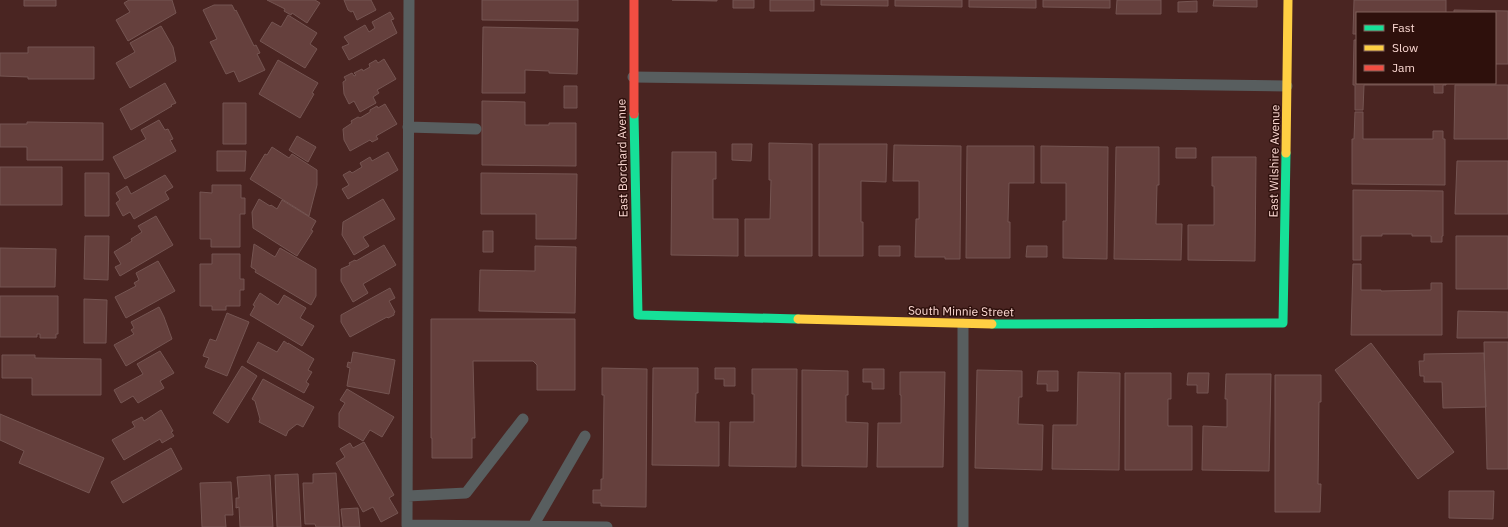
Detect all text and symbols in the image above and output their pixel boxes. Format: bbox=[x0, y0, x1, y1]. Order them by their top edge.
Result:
legend bbox=[1356, 12, 1496, 84]
text: Fast bbox=[1392, 20, 1415, 35]
text: Slow bbox=[1392, 40, 1418, 55]
text: Jam bbox=[1392, 60, 1415, 75]
street label: East Borchard Avenue bbox=[613, 98, 631, 217]
street label: East Wilshire Avenue bbox=[1266, 104, 1282, 217]
street label: South Minnie Street bbox=[908, 303, 1014, 319]

